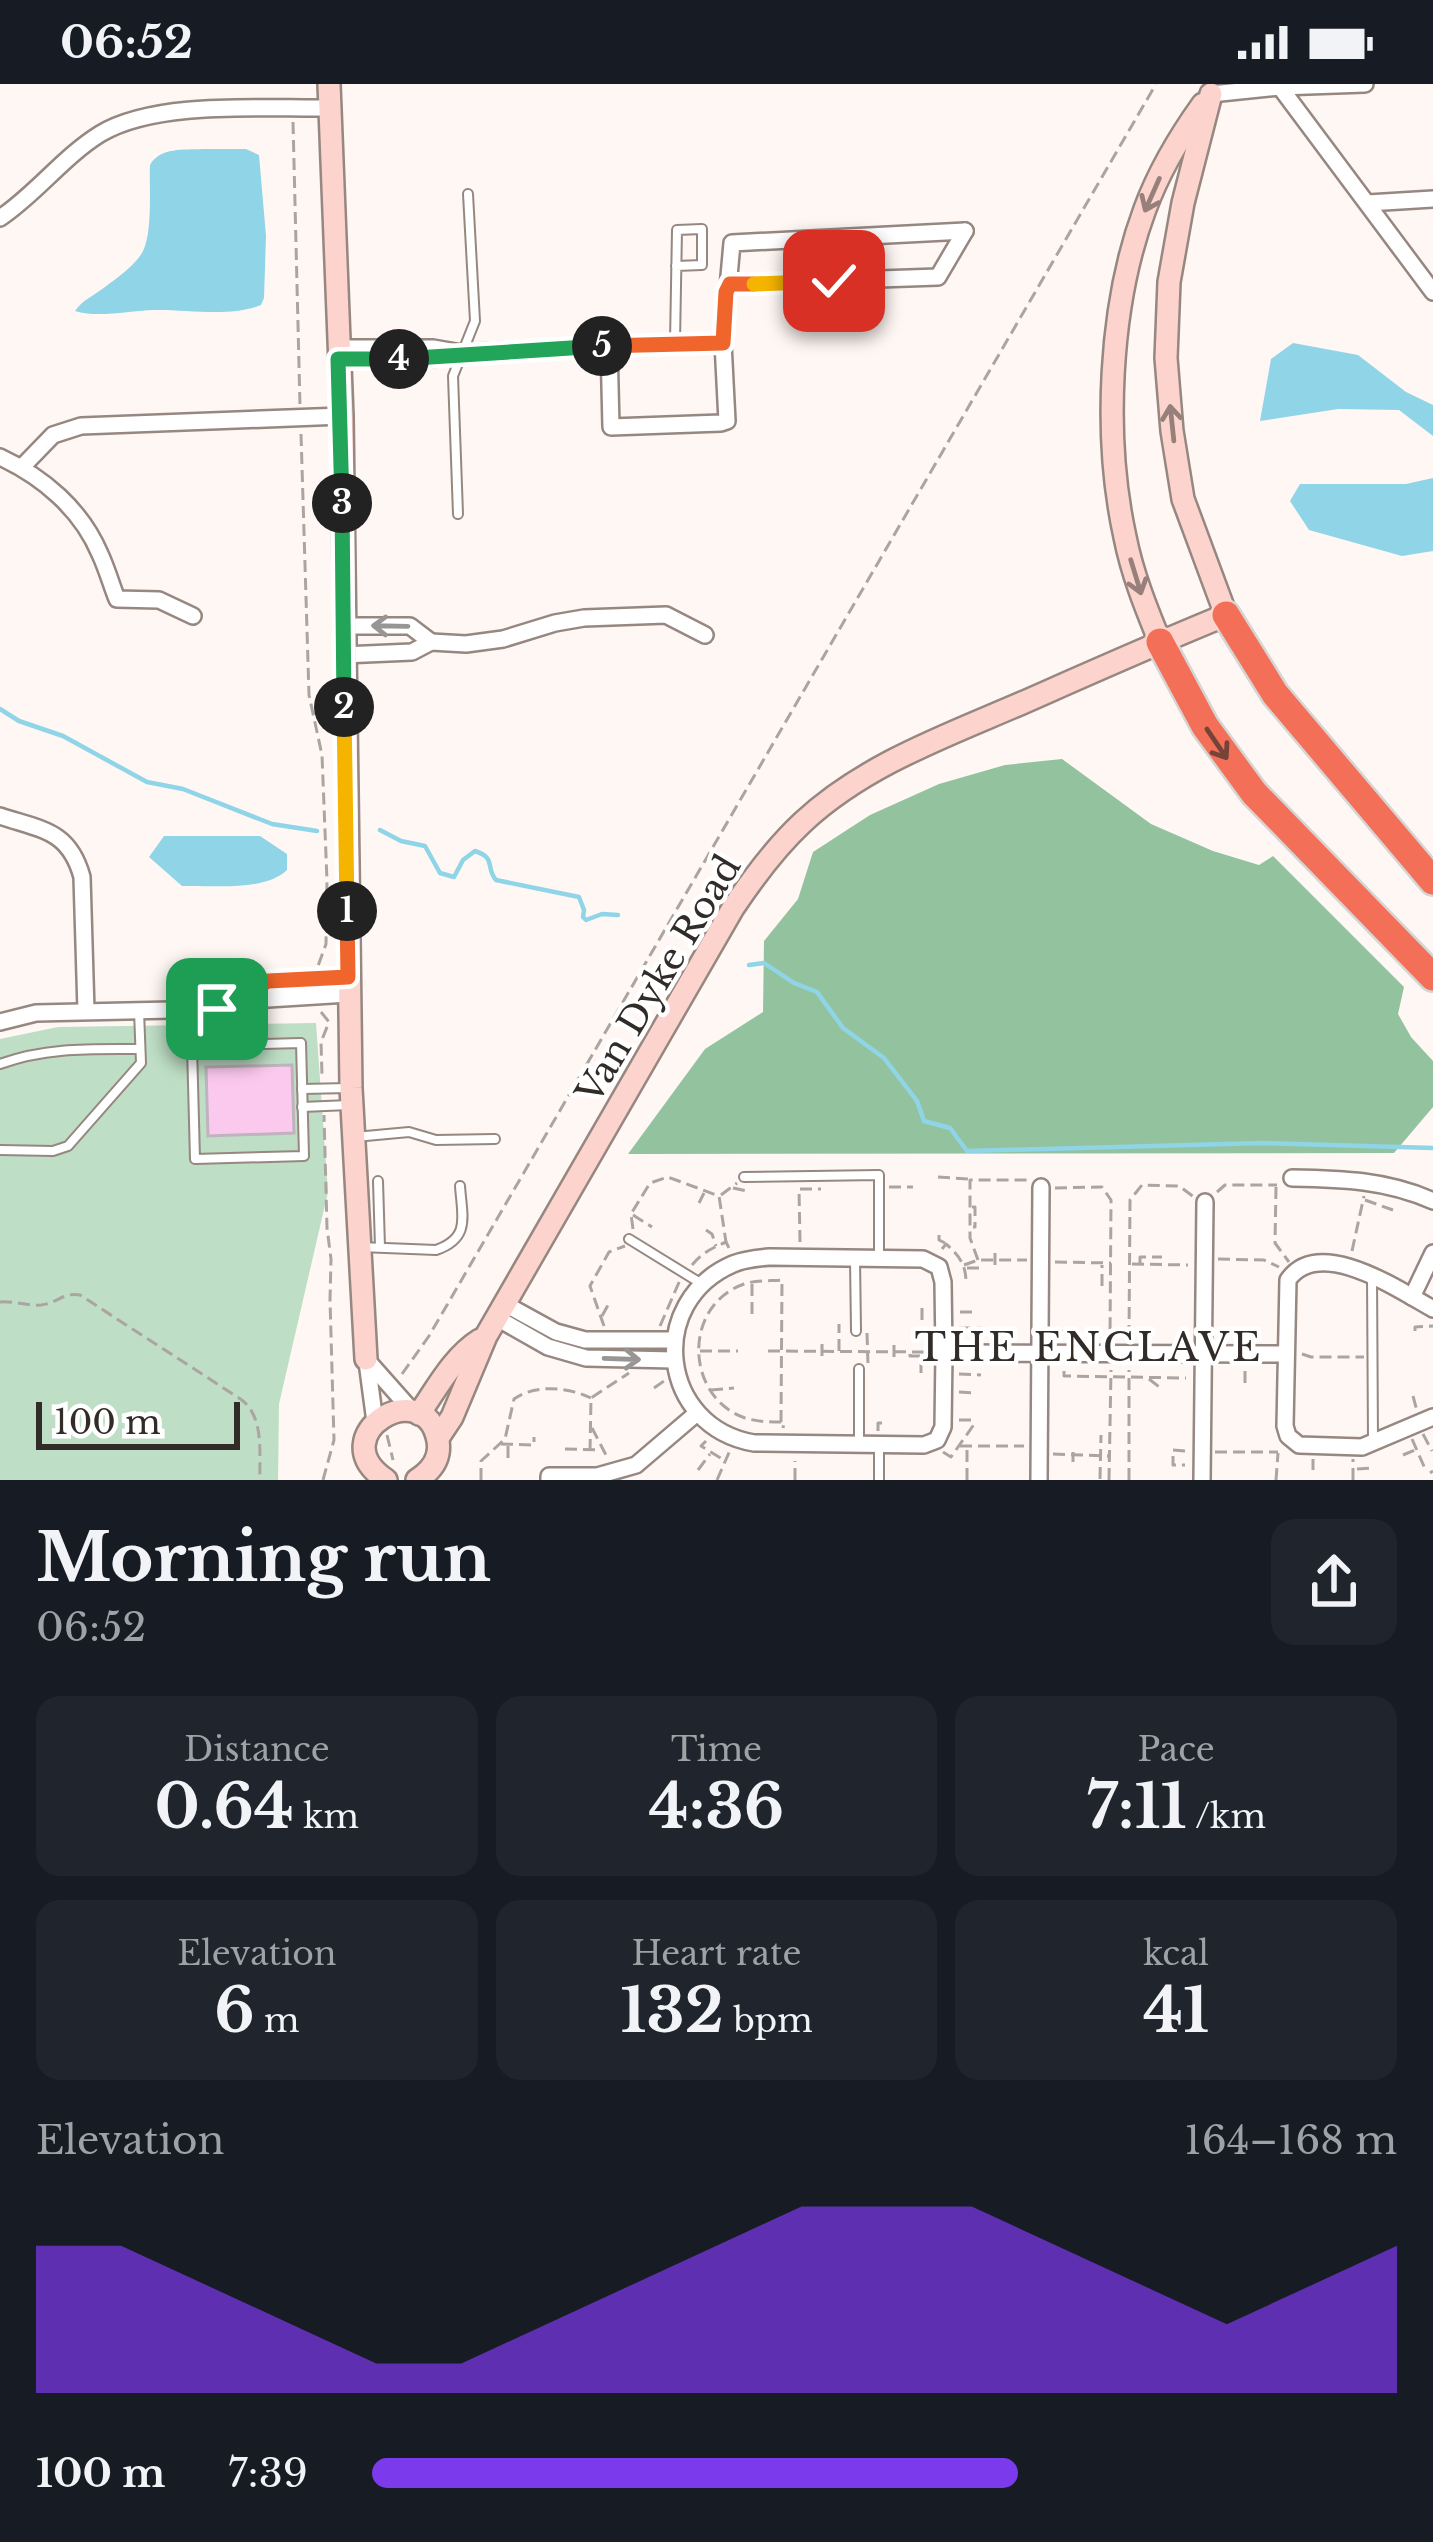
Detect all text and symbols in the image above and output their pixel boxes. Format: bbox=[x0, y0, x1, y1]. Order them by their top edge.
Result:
text: 06:52 bbox=[60, 14, 193, 70]
one-way arrow bbox=[1140, 176, 1162, 212]
pin bbox=[783, 230, 885, 332]
icon: check bbox=[801, 248, 867, 314]
pin: 5 bbox=[572, 316, 632, 376]
text: 5 bbox=[592, 325, 612, 366]
pin: 4 bbox=[369, 329, 429, 389]
text: 4 bbox=[388, 338, 410, 379]
one-way arrow bbox=[1160, 404, 1182, 443]
pin: 3 bbox=[312, 473, 372, 533]
text: 3 bbox=[331, 482, 353, 523]
one-way arrow bbox=[1126, 557, 1148, 595]
one-way arrow bbox=[371, 615, 410, 637]
pin: 2 bbox=[314, 677, 374, 737]
text: 2 bbox=[333, 686, 355, 727]
one-way arrow bbox=[1204, 726, 1229, 760]
street label: Van Dyke Road bbox=[566, 847, 750, 1113]
pin: 1 bbox=[317, 881, 377, 941]
text: 1 bbox=[340, 890, 354, 931]
pin bbox=[166, 958, 268, 1060]
icon: arrive bbox=[184, 976, 250, 1042]
district label: THE ENCLAVE bbox=[915, 1323, 1263, 1372]
one-way arrow bbox=[602, 1348, 641, 1371]
scale bar bbox=[36, 1396, 240, 1449]
text: 100 m bbox=[54, 1402, 161, 1443]
text: Morning run bbox=[36, 1517, 491, 1599]
button: share bbox=[1271, 1519, 1397, 1645]
text: 06:52 bbox=[36, 1603, 146, 1652]
text: Distance bbox=[184, 1729, 330, 1770]
text: Time bbox=[671, 1729, 762, 1770]
text: Pace bbox=[1138, 1729, 1215, 1770]
text: 0.64 bbox=[155, 1770, 294, 1844]
text: 4:36 bbox=[649, 1770, 784, 1844]
text: 7:11 bbox=[1086, 1770, 1187, 1844]
text: km bbox=[294, 1796, 359, 1837]
text: /km bbox=[1187, 1796, 1266, 1837]
text: Elevation bbox=[177, 1933, 336, 1974]
text: Heart rate bbox=[632, 1933, 801, 1974]
text: kcal bbox=[1143, 1933, 1209, 1974]
text: 6 bbox=[214, 1974, 255, 2048]
text: 132 bbox=[620, 1974, 724, 2048]
text: 41 bbox=[1143, 1974, 1209, 2048]
text: m bbox=[255, 2000, 300, 2041]
text: bpm bbox=[724, 2000, 813, 2041]
text: Elevation bbox=[36, 2116, 224, 2165]
text: 164–168 m bbox=[1184, 2116, 1397, 2165]
text: 100 m bbox=[36, 2449, 165, 2498]
text: 7:39 bbox=[228, 2449, 308, 2498]

